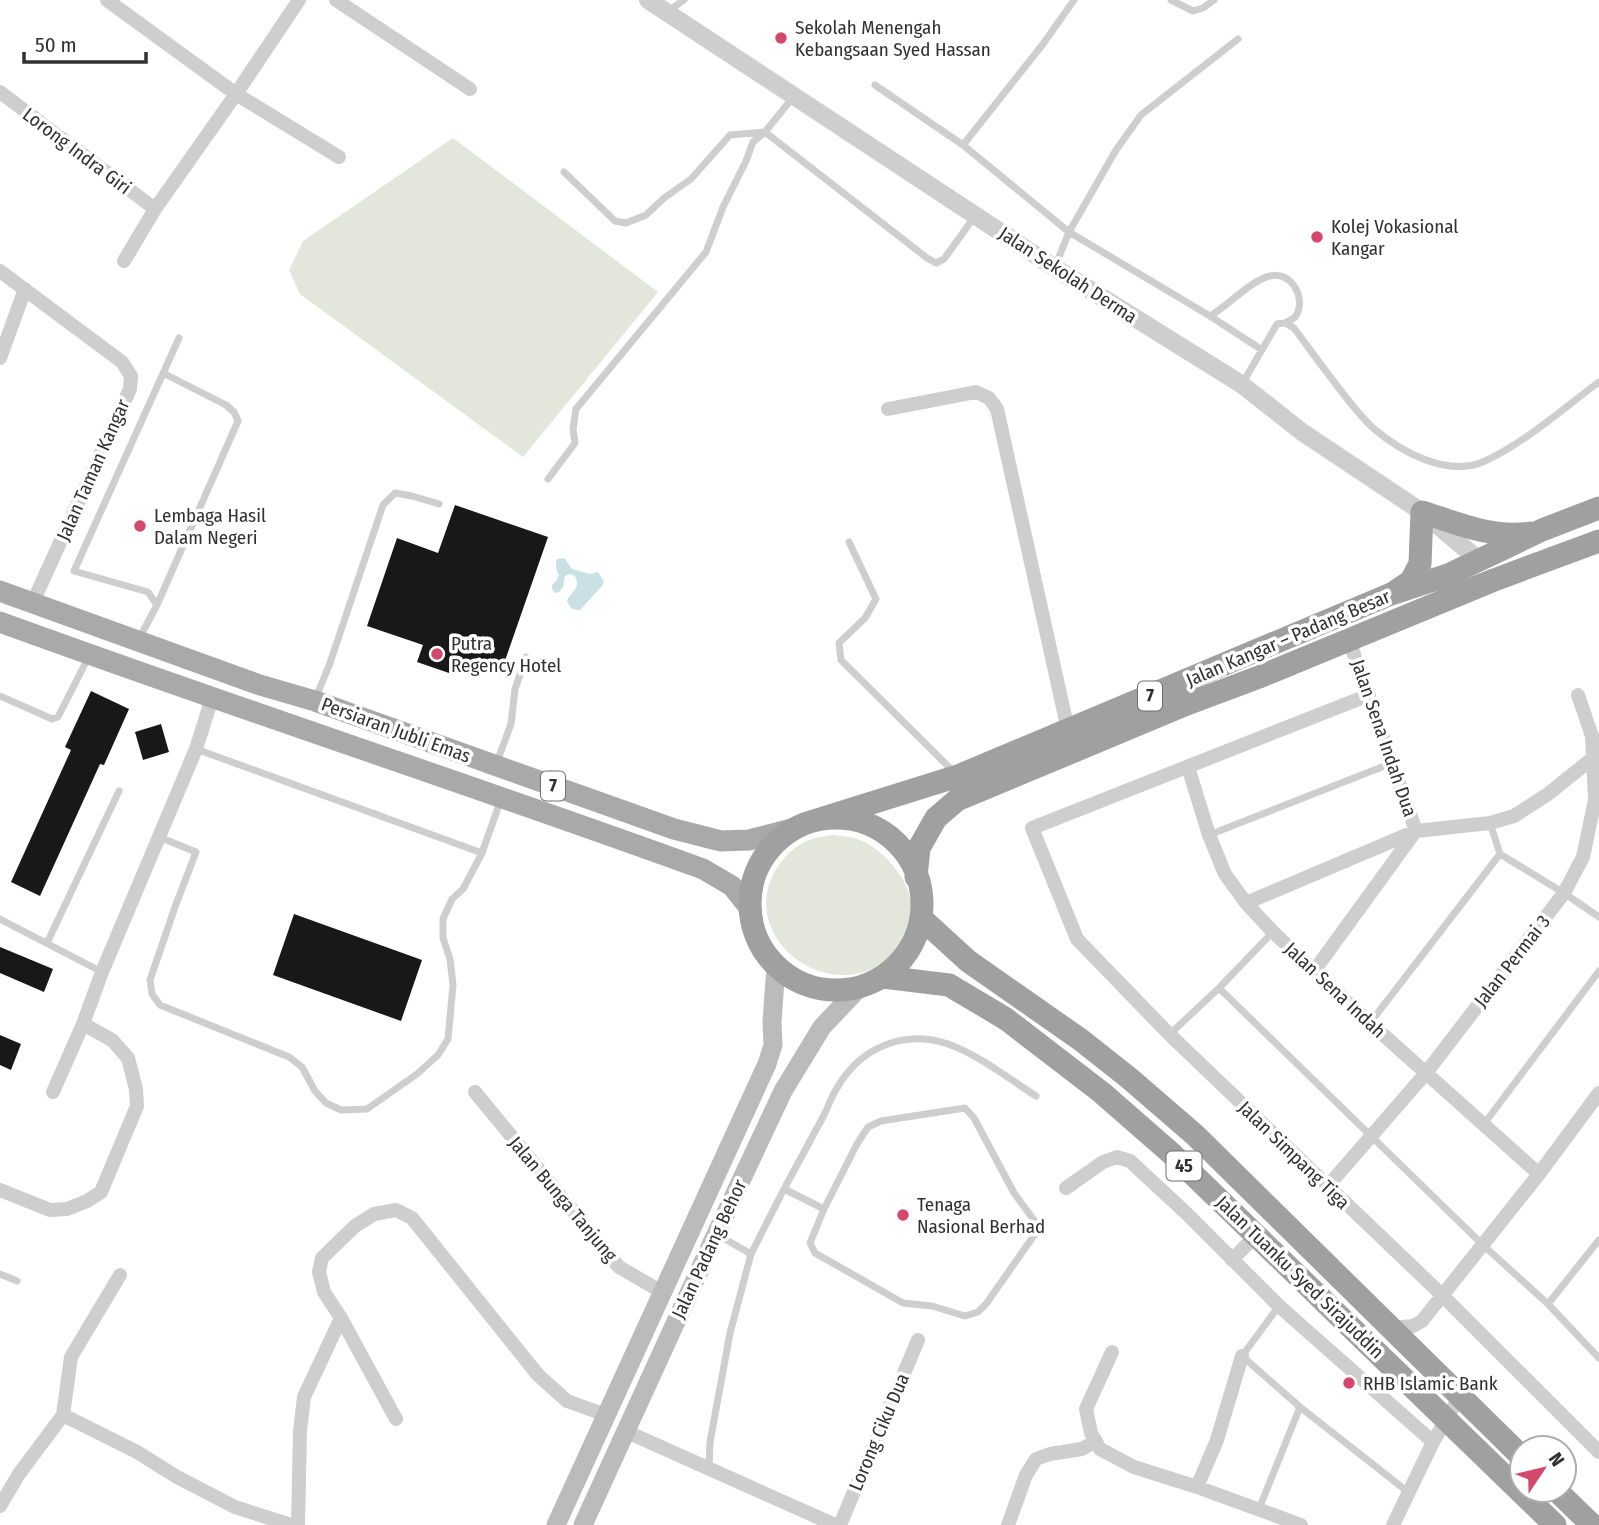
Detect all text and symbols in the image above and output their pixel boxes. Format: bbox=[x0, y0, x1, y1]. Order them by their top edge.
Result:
place label: Sekolah Menengah Kebangsaan Syed Hassan bbox=[795, 16, 991, 61]
scale bar bbox=[24, 21, 147, 65]
marker: Sekolah Menengah Kebangsaan Syed Hassan bbox=[773, 30, 789, 46]
text: 50 m bbox=[35, 32, 77, 58]
street label: Lorong Indra Giri bbox=[18, 103, 136, 199]
place label: Kolej Vokasional Kangar bbox=[1331, 215, 1458, 260]
street label: Jalan Sekolah Derma bbox=[995, 222, 1141, 328]
marker: Kolej Vokasional Kangar bbox=[1309, 229, 1325, 245]
street label: Jalan Taman Kangar bbox=[52, 395, 135, 544]
place label: Lembaga Hasil Dalam Negeri bbox=[154, 504, 266, 549]
marker: Lembaga Hasil Dalam Negeri bbox=[132, 518, 148, 534]
street label: Jalan Kangar – Padang Besar bbox=[1182, 584, 1394, 691]
place label: Putra Regency Hotel bbox=[451, 632, 561, 677]
marker: Putra Regency Hotel bbox=[429, 646, 445, 662]
street label: Jalan Sena Indah Dua bbox=[1346, 656, 1422, 820]
road number: 7 bbox=[1138, 682, 1162, 710]
street label: Persiaran Jubli Emas bbox=[318, 692, 474, 768]
road number: 7 bbox=[541, 772, 565, 800]
street label: Jalan Permai 3 bbox=[1469, 911, 1555, 1011]
street label: Jalan Sena Indah bbox=[1280, 937, 1390, 1043]
street label: Jalan Simpang Tiga bbox=[1234, 1096, 1354, 1214]
street label: Jalan Bunga Tanjung bbox=[504, 1132, 622, 1266]
road number: 45 bbox=[1166, 1152, 1202, 1181]
street label: Jalan Padang Behor bbox=[667, 1176, 751, 1322]
street label: Jalan Tuanku Syed Sirajuddin bbox=[1211, 1191, 1389, 1363]
place label: Tenaga Nasional Berhad bbox=[917, 1193, 1045, 1238]
marker: Tenaga Nasional Berhad bbox=[895, 1207, 911, 1223]
street label: Lorong Ciku Dua bbox=[844, 1370, 914, 1494]
place label: RHB Islamic Bank bbox=[1363, 1372, 1498, 1395]
marker: RHB Islamic Bank bbox=[1341, 1375, 1357, 1391]
north arrow bbox=[1508, 1434, 1578, 1504]
text: N bbox=[1544, 1448, 1569, 1471]

